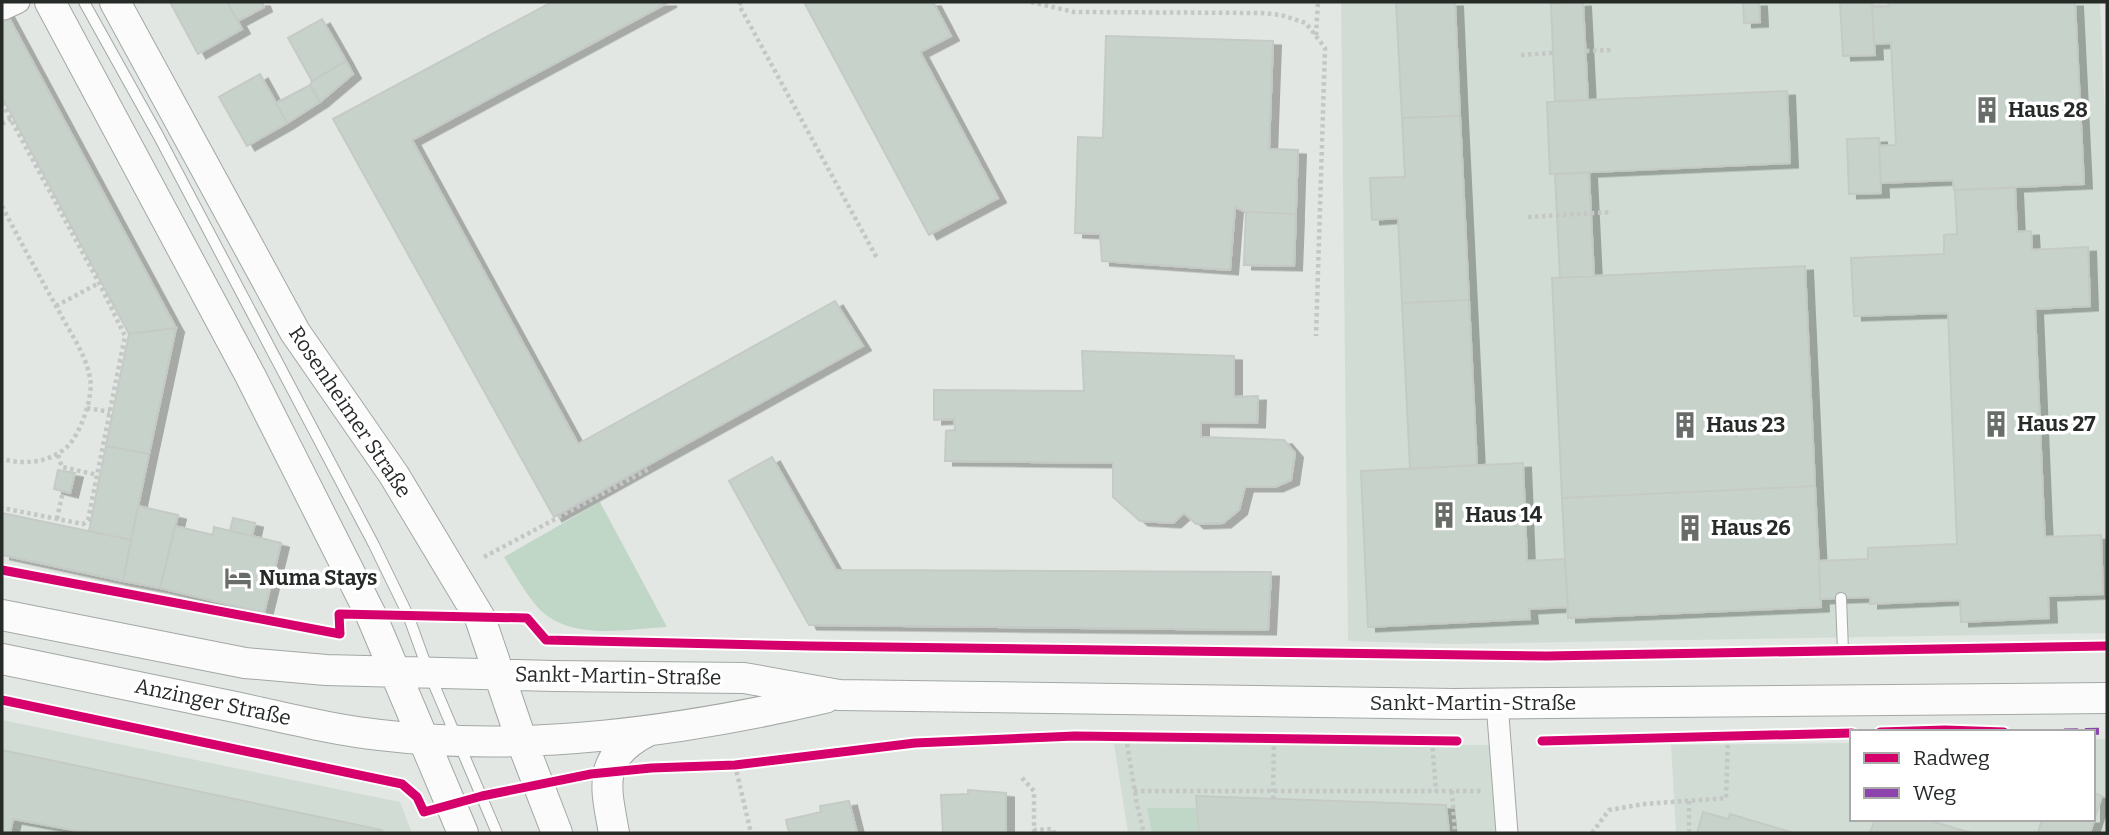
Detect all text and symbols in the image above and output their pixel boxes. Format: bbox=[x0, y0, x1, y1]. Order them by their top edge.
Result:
building icon: Haus 28 bbox=[1972, 95, 2002, 125]
place label: Haus 28 bbox=[2008, 97, 2088, 123]
street label: Rosenheimer Straße bbox=[283, 321, 417, 503]
building icon: Haus 27 bbox=[1981, 409, 2011, 439]
building icon: Haus 23 bbox=[1670, 410, 1700, 440]
place label: Haus 27 bbox=[2017, 411, 2096, 437]
place label: Haus 23 bbox=[1706, 412, 1785, 438]
building icon: Haus 14 bbox=[1429, 500, 1459, 530]
place label: Haus 14 bbox=[1465, 502, 1543, 528]
building icon: Haus 26 bbox=[1675, 513, 1705, 543]
place label: Haus 26 bbox=[1711, 515, 1791, 541]
hotel icon: Numa Stays bbox=[223, 563, 253, 593]
place label: Numa Stays bbox=[259, 565, 377, 591]
street label: Sankt-Martin-Straße bbox=[515, 661, 721, 691]
street label: Anzinger Straße bbox=[133, 673, 293, 731]
street label: Sankt-Martin-Straße bbox=[1370, 690, 1576, 716]
legend bbox=[1850, 730, 2095, 821]
text: Radweg bbox=[1913, 745, 1990, 771]
text: Weg bbox=[1913, 780, 1956, 806]

